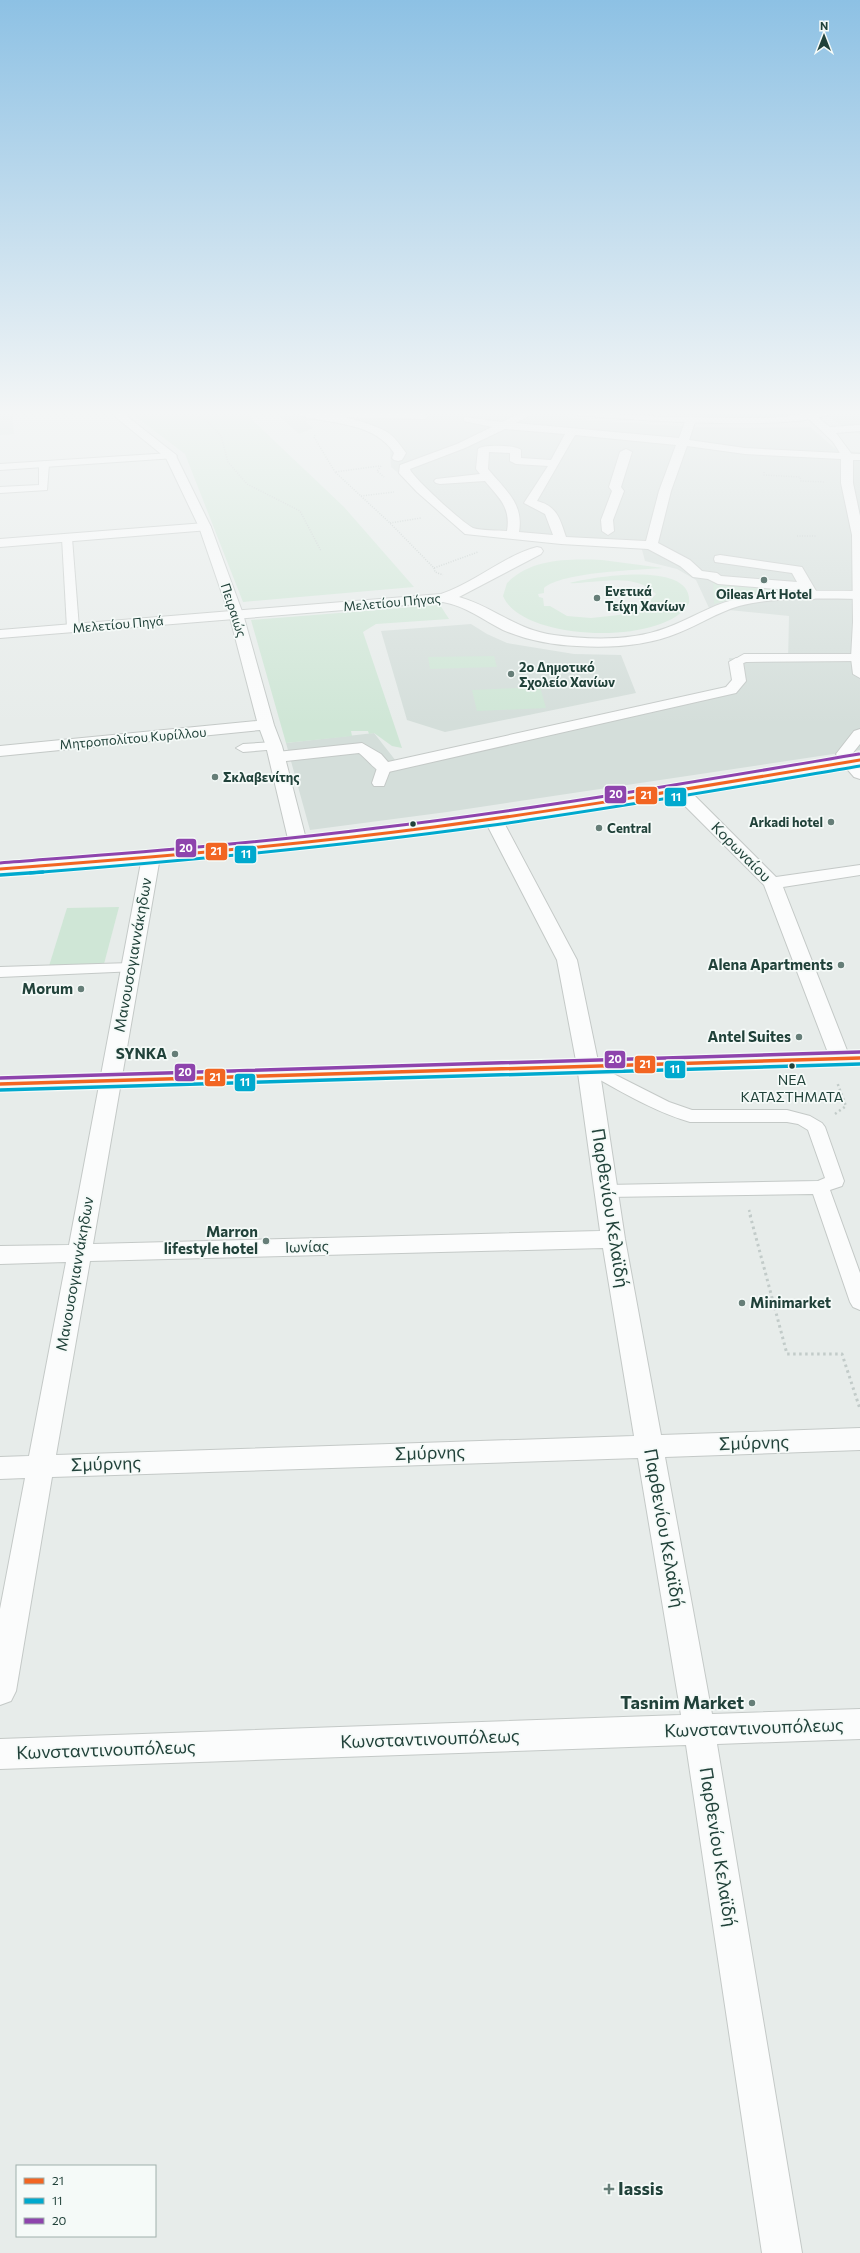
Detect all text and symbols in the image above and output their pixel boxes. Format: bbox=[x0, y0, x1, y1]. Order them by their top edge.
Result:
north arrow bbox=[804, 16, 844, 56]
text: N bbox=[820, 19, 828, 32]
marker: Oileas Art Hotel bbox=[759, 575, 769, 585]
street label: Πειραιώς bbox=[218, 581, 250, 639]
place label: Ενετικά Τείχη Χανίων bbox=[605, 583, 685, 614]
place label: Oileas Art Hotel bbox=[716, 586, 812, 602]
street label: Μελετίου Πήγας bbox=[343, 590, 441, 614]
marker: Ενετικά Τείχη Χανίων bbox=[592, 593, 602, 603]
street label: Μελετίου Πηγά bbox=[72, 612, 164, 636]
place label: 2ο Δημοτικό Σχολείο Χανίων bbox=[519, 659, 615, 690]
marker: 2ο Δημοτικό Σχολείο Χανίων bbox=[506, 669, 516, 679]
street label: Μητροπολίτου Κυρίλλου bbox=[59, 724, 207, 752]
place label: Σκλαβενίτης bbox=[223, 769, 300, 785]
marker: Σκλαβενίτης bbox=[210, 772, 220, 782]
line badge: 20 bbox=[604, 785, 627, 804]
line badge: 21 bbox=[635, 786, 658, 805]
text: 20 bbox=[609, 787, 623, 800]
line badge: 11 bbox=[664, 787, 687, 807]
text: 21 bbox=[640, 788, 652, 801]
text: 11 bbox=[671, 790, 681, 803]
place label: Arkadi hotel bbox=[749, 814, 823, 830]
marker: Arkadi hotel bbox=[826, 817, 836, 827]
street label: Κορωναίου bbox=[708, 818, 775, 885]
unlabelled marker bbox=[408, 819, 418, 829]
place label: Central bbox=[607, 820, 651, 836]
marker: Central bbox=[594, 823, 604, 833]
line badge: 20 bbox=[175, 838, 197, 858]
text: 20 bbox=[179, 841, 193, 854]
line badge: 21 bbox=[205, 842, 228, 861]
text: 21 bbox=[210, 844, 222, 857]
line badge: 11 bbox=[234, 845, 257, 864]
text: 11 bbox=[241, 847, 251, 860]
street label: Μανουσογιαννάκηδων bbox=[110, 876, 155, 1033]
place label: Alena Apartments bbox=[708, 955, 833, 973]
marker: Alena Apartments bbox=[836, 960, 846, 970]
place label: Morum bbox=[22, 979, 73, 997]
marker: Morum bbox=[76, 984, 86, 994]
place label: Antel Suites bbox=[708, 1027, 791, 1045]
marker: Antel Suites bbox=[794, 1032, 804, 1042]
place label: SYNKA bbox=[116, 1044, 167, 1062]
marker: SYNKA bbox=[170, 1049, 180, 1059]
line badge: 20 bbox=[604, 1050, 626, 1069]
text: 20 bbox=[608, 1052, 622, 1065]
line badge: 21 bbox=[634, 1055, 656, 1074]
text: 21 bbox=[639, 1057, 651, 1070]
line badge: 11 bbox=[664, 1060, 686, 1079]
marker: ΝΕΑ ΚΑΤΑΣΤΗΜΑΤΑ bbox=[787, 1061, 797, 1071]
text: 11 bbox=[670, 1062, 680, 1075]
line badge: 20 bbox=[174, 1063, 196, 1082]
text: 20 bbox=[178, 1065, 192, 1078]
line badge: 21 bbox=[204, 1068, 226, 1087]
text: 21 bbox=[209, 1070, 221, 1083]
place label: ΝΕΑ ΚΑΤΑΣΤΗΜΑΤΑ bbox=[741, 1071, 844, 1105]
line badge: 11 bbox=[234, 1073, 256, 1092]
text: 11 bbox=[240, 1075, 250, 1088]
street label: Παρθενίου Κελαϊδή bbox=[588, 1127, 634, 1289]
street label: Μανουσογιαννάκηδων bbox=[52, 1195, 97, 1352]
place label: Marron lifestyle hotel bbox=[164, 1222, 258, 1257]
marker: Marron lifestyle hotel bbox=[261, 1236, 271, 1246]
street label: Ιωνίας bbox=[285, 1236, 329, 1256]
place label: Minimarket bbox=[750, 1293, 831, 1311]
marker: Minimarket bbox=[737, 1298, 747, 1308]
street label: Σμύρνης bbox=[718, 1430, 790, 1454]
street label: Σμύρνης bbox=[394, 1440, 466, 1464]
street label: Παρθενίου Κελαϊδή bbox=[640, 1447, 690, 1609]
street label: Σμύρνης bbox=[70, 1451, 142, 1475]
place label: Tasnim Market bbox=[620, 1691, 744, 1713]
marker: Tasnim Market bbox=[747, 1698, 757, 1708]
street label: Κωνσταντινουπόλεως bbox=[664, 1713, 844, 1741]
street label: Κωνσταντινουπόλεως bbox=[340, 1724, 520, 1752]
street label: Κωνσταντινουπόλεως bbox=[16, 1735, 196, 1763]
street label: Παρθενίου Κελαϊδή bbox=[696, 1766, 742, 1928]
legend bbox=[16, 2165, 156, 2237]
text: 21 bbox=[52, 2173, 64, 2187]
place label: Iassis bbox=[618, 2177, 663, 2199]
marker: Iassis bbox=[603, 2183, 615, 2195]
text: 11 bbox=[52, 2193, 62, 2207]
text: 20 bbox=[52, 2213, 67, 2227]

